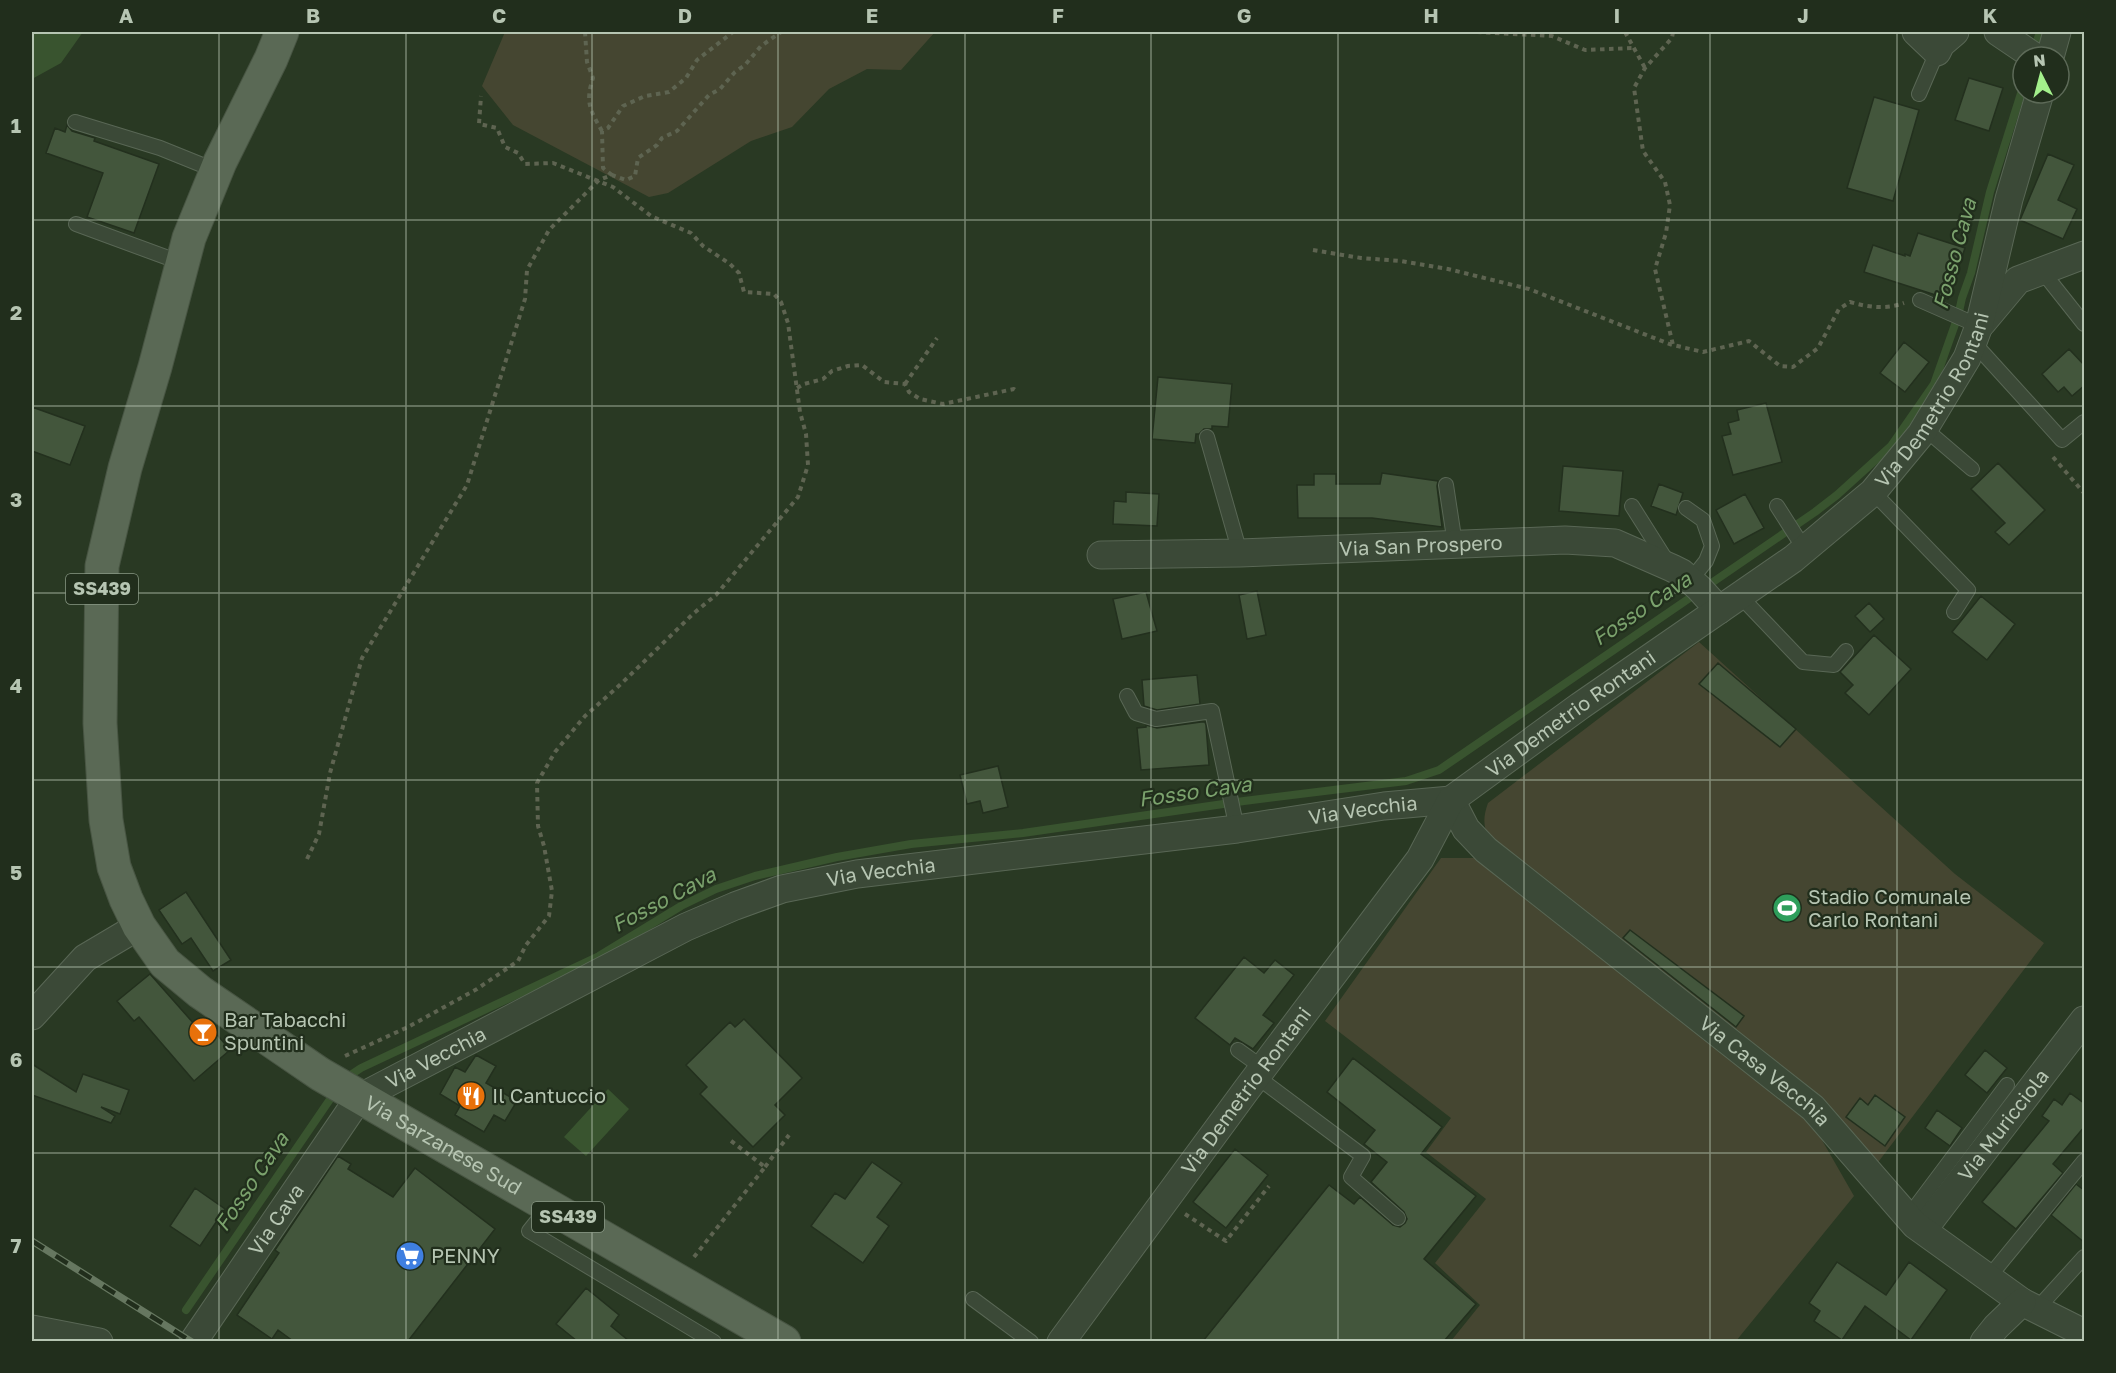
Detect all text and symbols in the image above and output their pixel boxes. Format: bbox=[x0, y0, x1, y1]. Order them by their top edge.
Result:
text: A bbox=[119, 3, 133, 27]
text: B bbox=[306, 3, 320, 27]
text: C bbox=[492, 3, 506, 27]
text: D bbox=[678, 3, 692, 27]
text: E bbox=[866, 3, 878, 27]
text: F bbox=[1052, 3, 1064, 27]
text: G bbox=[1237, 3, 1251, 27]
text: H bbox=[1423, 3, 1439, 27]
text: I bbox=[1614, 3, 1620, 27]
text: J bbox=[1797, 3, 1809, 27]
text: K bbox=[1983, 3, 1998, 27]
north arrow bbox=[2011, 45, 2071, 105]
text: N bbox=[2032, 50, 2047, 71]
text: 1 bbox=[11, 113, 21, 137]
water label: Fosso Cava bbox=[1927, 194, 1982, 312]
text: 2 bbox=[10, 300, 22, 324]
street label: Via Demetrio Rontani bbox=[1869, 310, 1993, 492]
text: 3 bbox=[10, 487, 22, 511]
street label: Via San Prospero bbox=[1339, 530, 1503, 560]
water label: Fosso Cava bbox=[1587, 565, 1697, 651]
road number: SS439 bbox=[66, 574, 138, 604]
street label: Via Demetrio Rontani bbox=[1481, 645, 1660, 782]
text: 4 bbox=[10, 673, 22, 697]
water label: Fosso Cava bbox=[1137, 770, 1254, 812]
street label: Via Vecchia bbox=[1307, 790, 1418, 829]
street label: Via Vecchia bbox=[824, 852, 937, 891]
text: 5 bbox=[10, 860, 22, 884]
water label: Fosso Cava bbox=[607, 860, 721, 937]
place label: Stadio Comunale Carlo Rontani bbox=[1808, 884, 1971, 931]
sports icon: Stadio Comunale Carlo Rontani bbox=[1771, 892, 1803, 924]
street label: Via Demetrio Rontani bbox=[1175, 1002, 1316, 1179]
place label: Bar Tabacchi Spuntini bbox=[224, 1007, 346, 1054]
street label: Via Casa Vecchia bbox=[1695, 1010, 1836, 1130]
bar icon: Bar Tabacchi Spuntini bbox=[187, 1016, 219, 1048]
street label: Via Vecchia bbox=[381, 1021, 490, 1093]
text: 6 bbox=[10, 1047, 22, 1071]
street label: Via Muricciola bbox=[1952, 1064, 2053, 1185]
restaurant icon: Il Cantuccio bbox=[455, 1080, 487, 1112]
place label: Il Cantuccio bbox=[492, 1083, 606, 1107]
street label: Via Sarzanese Sud bbox=[361, 1090, 526, 1199]
water label: Fosso Cava bbox=[209, 1126, 294, 1236]
street label: Via Cava bbox=[243, 1179, 308, 1260]
road number: SS439 bbox=[532, 1202, 604, 1232]
text: 7 bbox=[11, 1233, 22, 1257]
supermarket icon: PENNY bbox=[394, 1240, 426, 1272]
place label: PENNY bbox=[431, 1243, 500, 1267]

